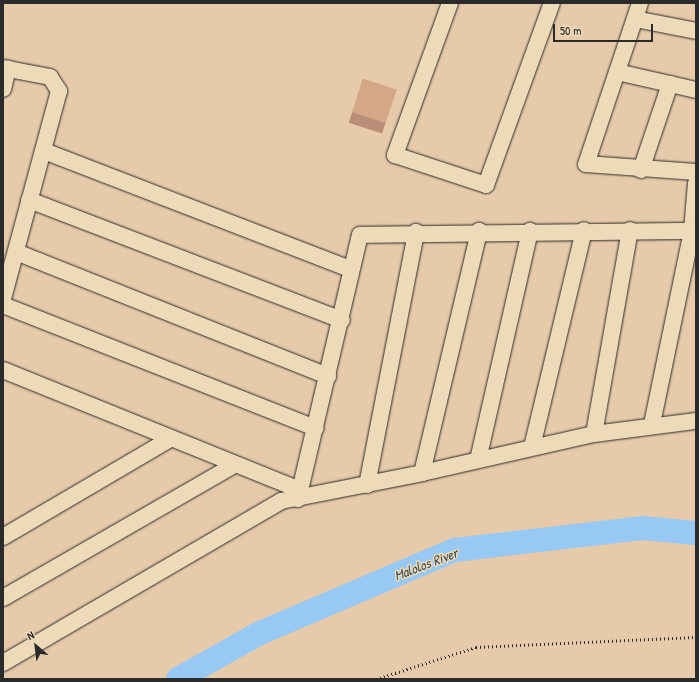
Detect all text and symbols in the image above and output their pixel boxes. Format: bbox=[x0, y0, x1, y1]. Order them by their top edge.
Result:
scale bar bbox=[555, 16, 655, 42]
text: 50 m bbox=[560, 22, 581, 39]
water label: Malolos River bbox=[392, 544, 460, 584]
north arrow bbox=[16, 626, 56, 666]
text: N bbox=[24, 628, 36, 643]

